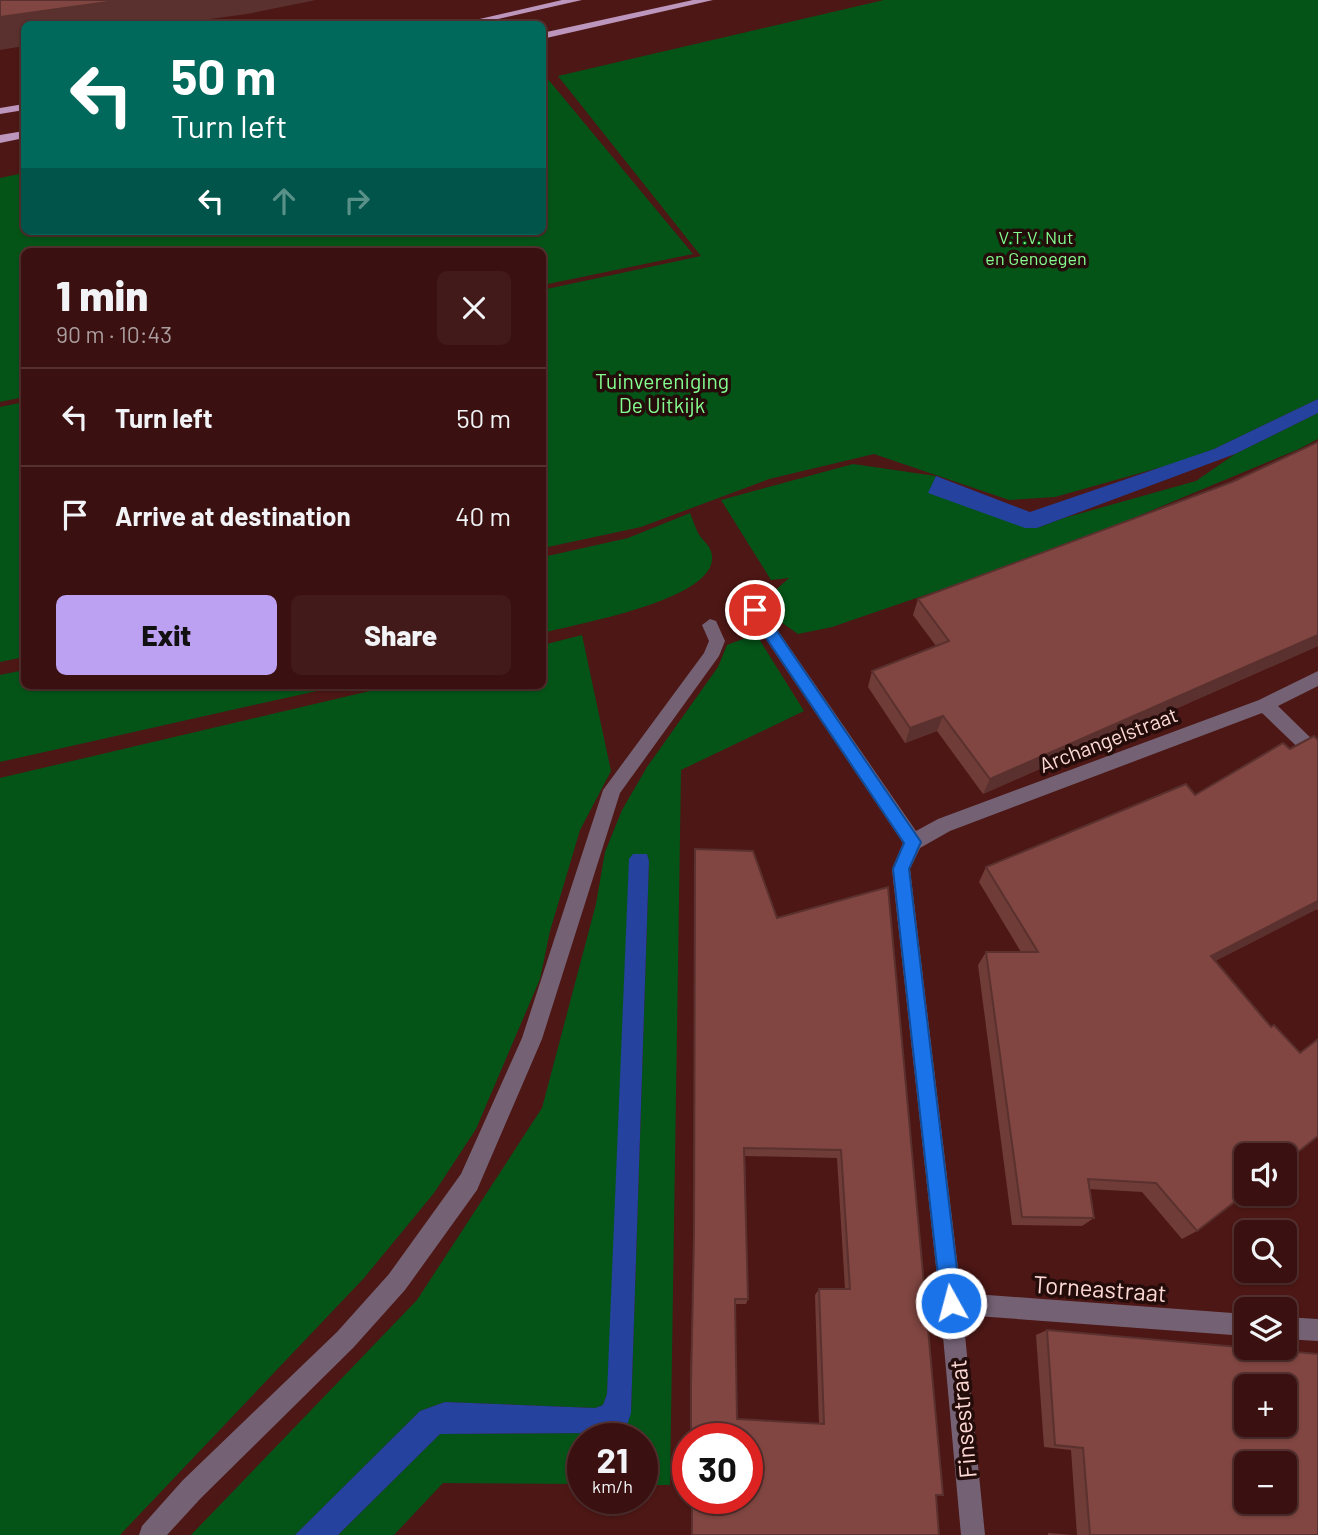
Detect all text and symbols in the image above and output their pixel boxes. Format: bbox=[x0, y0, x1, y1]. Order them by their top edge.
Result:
text: 50 m bbox=[171, 46, 276, 105]
icon: left bbox=[56, 49, 147, 140]
text: Turn left bbox=[171, 106, 288, 144]
icon: left bbox=[192, 182, 230, 220]
icon: ahead bbox=[265, 182, 303, 220]
icon: right bbox=[338, 182, 376, 220]
park label: V.T.V. Nut en Genoegen bbox=[985, 226, 1087, 269]
text: 1 min bbox=[56, 269, 148, 319]
button: close bbox=[437, 271, 511, 345]
text: 90 m · 10:43 bbox=[56, 320, 172, 348]
park label: Tuinvereniging De Uitkijk bbox=[595, 368, 729, 417]
icon: left bbox=[56, 398, 94, 436]
text: Turn left bbox=[115, 402, 213, 433]
text: 50 m bbox=[456, 402, 511, 433]
icon: arrive bbox=[56, 496, 94, 534]
text: Arrive at destination bbox=[115, 500, 351, 531]
text: 40 m bbox=[455, 500, 511, 531]
pin bbox=[725, 580, 785, 640]
icon: arrive bbox=[736, 591, 774, 629]
button: Exit bbox=[56, 595, 277, 675]
button: Share bbox=[291, 595, 511, 675]
street label: Archangelstraat bbox=[1035, 701, 1181, 777]
map controls bbox=[1234, 1143, 1297, 1514]
button: sound bbox=[1234, 1143, 1297, 1206]
button: search bbox=[1234, 1220, 1297, 1283]
position arrow bbox=[914, 1266, 988, 1340]
street label: Torneastraat bbox=[1032, 1269, 1168, 1307]
button: layers bbox=[1234, 1297, 1297, 1360]
street label: Finsestraat bbox=[942, 1359, 982, 1479]
button: + bbox=[1234, 1374, 1297, 1437]
speed limit sign: 30 bbox=[672, 1423, 763, 1514]
text: 21 bbox=[597, 1438, 628, 1480]
button: − bbox=[1234, 1451, 1297, 1514]
text: km/h bbox=[592, 1475, 633, 1497]

